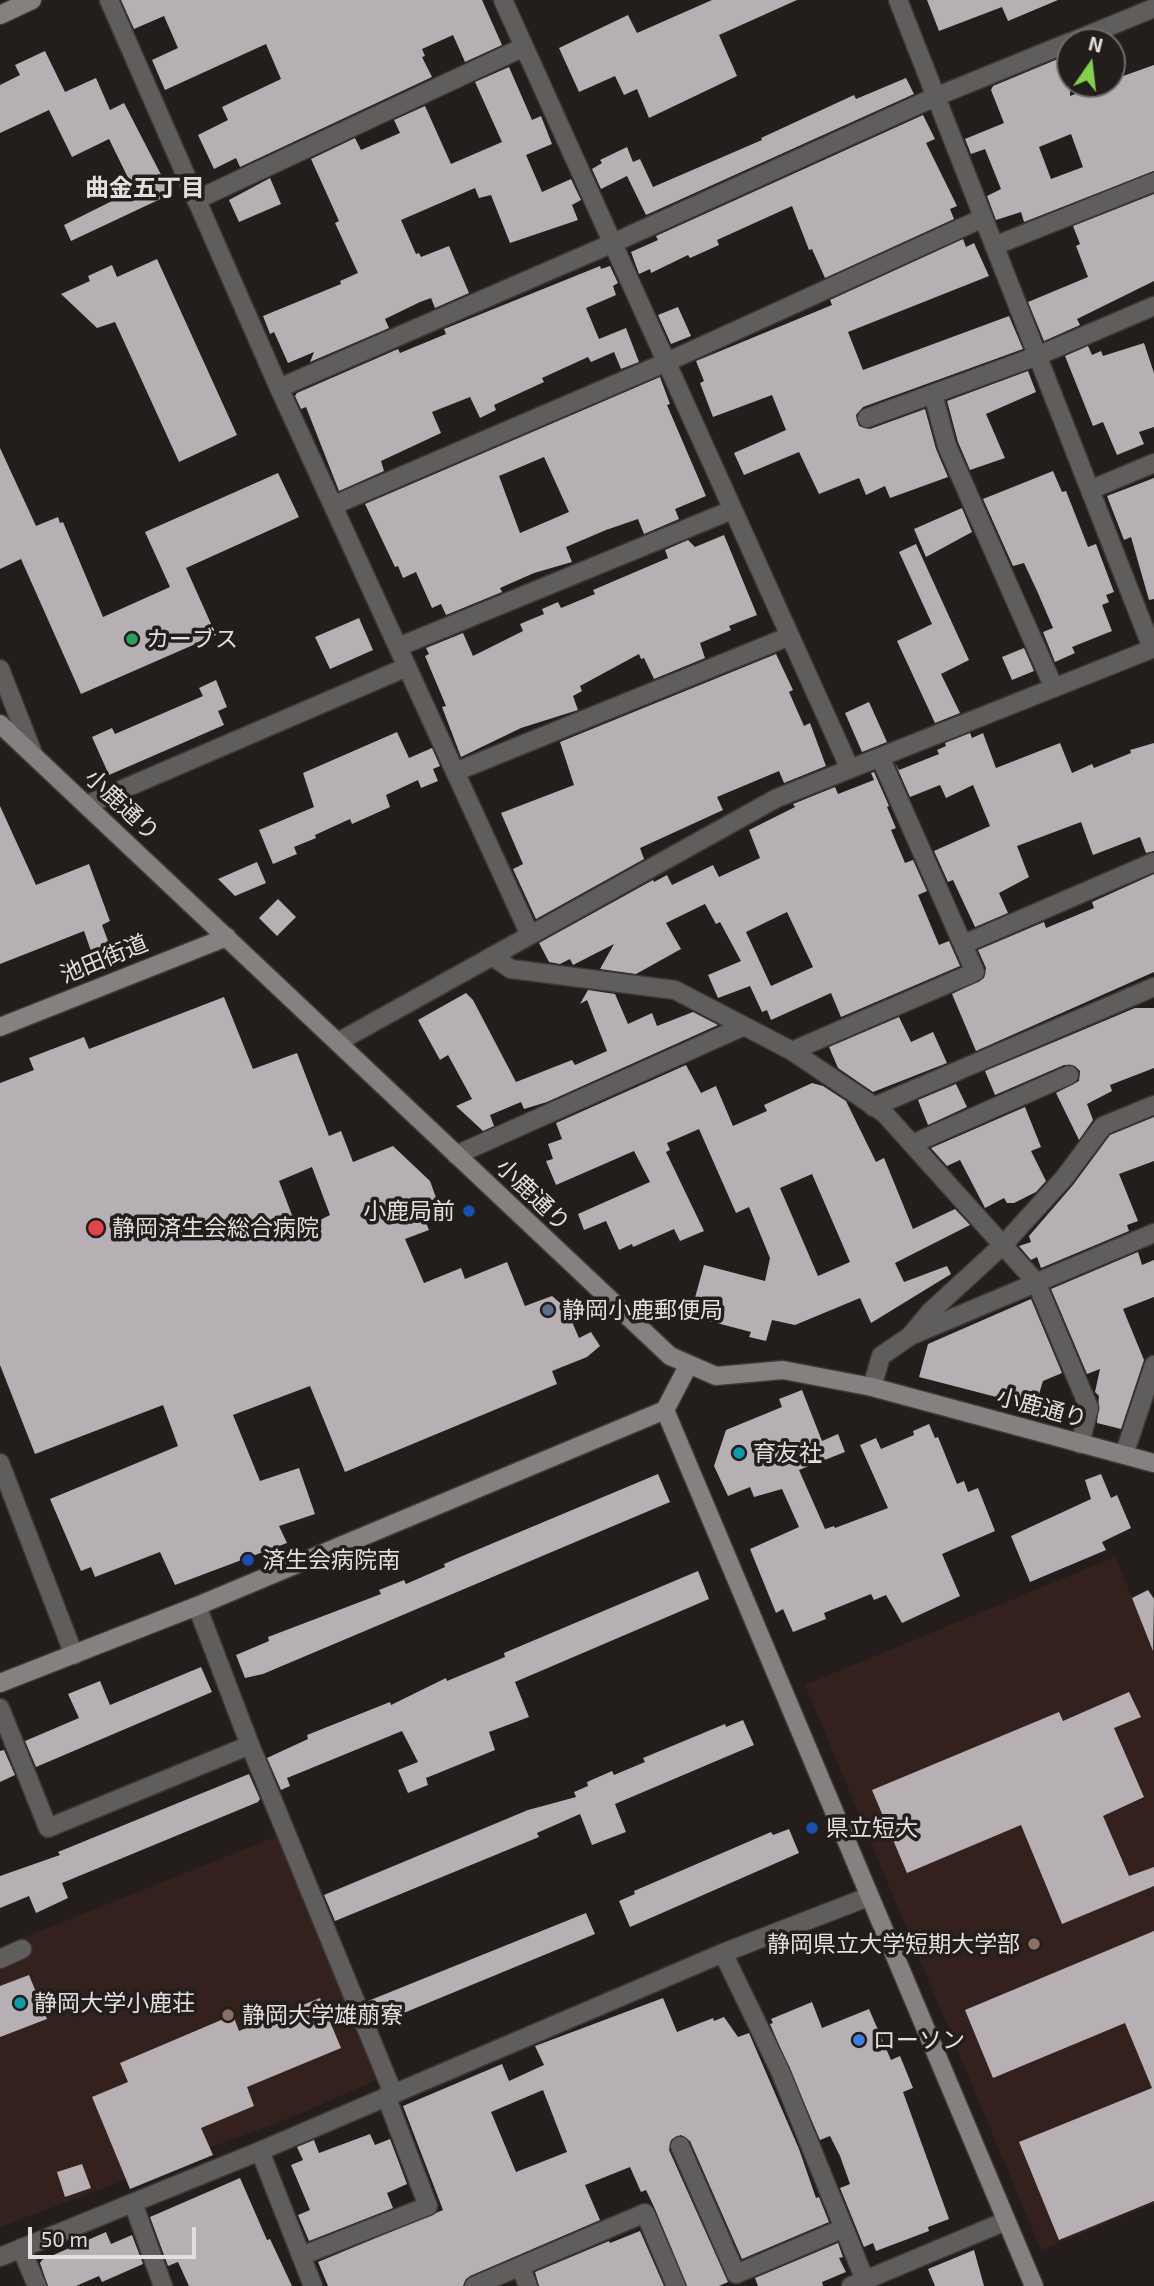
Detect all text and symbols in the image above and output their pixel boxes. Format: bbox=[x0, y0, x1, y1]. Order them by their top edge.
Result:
north arrow bbox=[1056, 28, 1126, 98]
text: N bbox=[1086, 31, 1105, 57]
district label: 曲金五丁目 bbox=[85, 174, 205, 202]
place label: カーブス bbox=[146, 625, 238, 653]
marker: カーブス bbox=[124, 631, 140, 647]
street label: 小鹿通り bbox=[79, 764, 165, 846]
street label: 池田街道 bbox=[56, 929, 152, 989]
street label: 小鹿通り bbox=[490, 1153, 576, 1237]
place label: 小鹿局前 bbox=[363, 1197, 455, 1225]
marker: 小鹿局前 bbox=[461, 1203, 477, 1219]
place label: 静岡済生会総合病院 bbox=[112, 1214, 319, 1242]
marker: 静岡済生会総合病院 bbox=[86, 1218, 106, 1238]
place label: 静岡小鹿郵便局 bbox=[562, 1296, 723, 1324]
marker: 静岡小鹿郵便局 bbox=[540, 1302, 556, 1318]
street label: 小鹿通り bbox=[994, 1383, 1090, 1433]
place label: 育友社 bbox=[753, 1439, 822, 1467]
marker: 育友社 bbox=[731, 1445, 747, 1461]
place label: 済生会病院南 bbox=[262, 1546, 400, 1574]
marker: 済生会病院南 bbox=[240, 1552, 256, 1568]
place label: 県立短大 bbox=[826, 1814, 918, 1842]
marker: 県立短大 bbox=[804, 1820, 820, 1836]
place label: 静岡県立大学短期大学部 bbox=[767, 1930, 1020, 1958]
marker: 静岡県立大学短期大学部 bbox=[1026, 1936, 1042, 1952]
place label: 静岡大学小鹿荘 bbox=[34, 1989, 195, 2017]
marker: 静岡大学小鹿荘 bbox=[12, 1995, 28, 2011]
place label: 静岡大学雄萠寮 bbox=[242, 2001, 403, 2029]
marker: 静岡大学雄萠寮 bbox=[220, 2007, 236, 2023]
place label: ローソン bbox=[873, 2026, 965, 2054]
marker: ローソン bbox=[851, 2032, 867, 2048]
scale bar bbox=[32, 2212, 200, 2256]
text: 50 m bbox=[41, 2226, 88, 2251]

